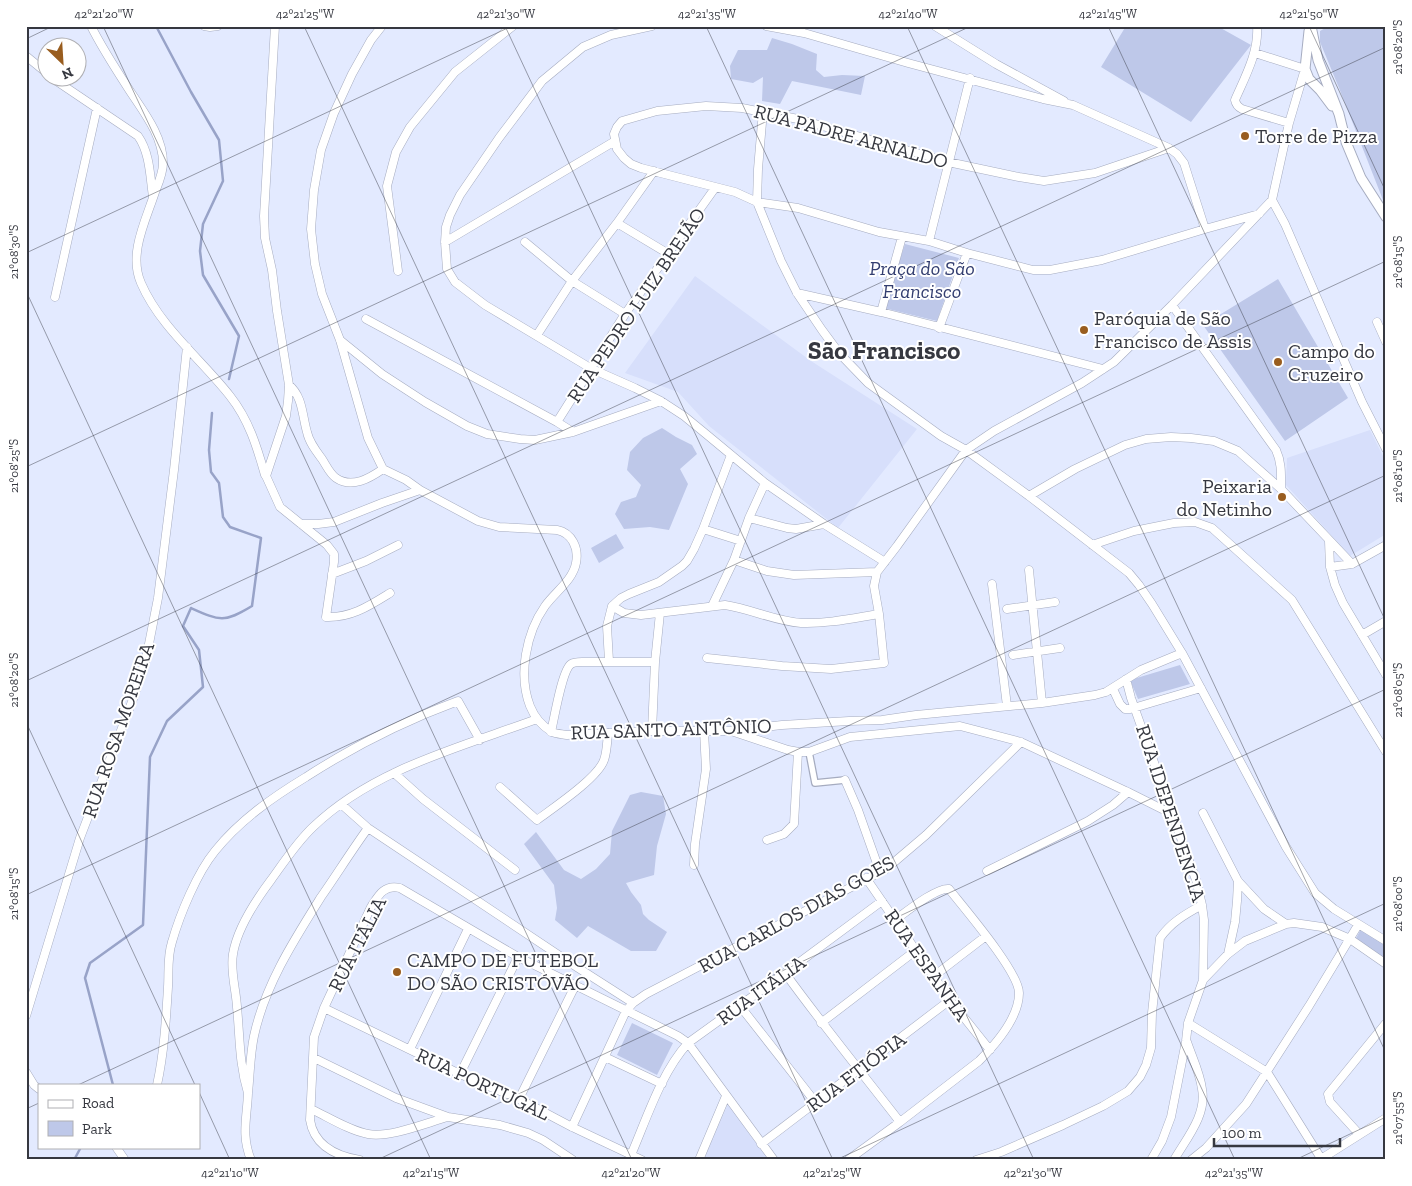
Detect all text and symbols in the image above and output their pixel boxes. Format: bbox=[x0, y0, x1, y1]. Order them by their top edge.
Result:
text: 42°21'20"W bbox=[75, 7, 134, 21]
text: 42°21'25"W bbox=[276, 7, 335, 21]
text: 42°21'30"W bbox=[477, 7, 536, 21]
text: 42°21'35"W bbox=[678, 7, 737, 21]
text: 42°21'40"W bbox=[879, 7, 938, 21]
text: 42°21'45"W bbox=[1079, 7, 1138, 21]
text: 42°21'50"W bbox=[1280, 7, 1339, 21]
text: 21°08'20"S bbox=[1391, 20, 1405, 74]
north arrow bbox=[38, 38, 88, 88]
text: N bbox=[59, 63, 76, 83]
street label: RUA PADRE ARNALDO bbox=[751, 99, 951, 173]
place label: Torre de Pizza bbox=[1255, 124, 1378, 148]
marker: Torre de Pizza bbox=[1239, 130, 1251, 142]
street label: RUA PEDRO LUIZ BREJÃO bbox=[562, 203, 710, 407]
text: 21°08'30"S bbox=[7, 225, 21, 279]
text: 21°08'15"S bbox=[1391, 236, 1405, 288]
park label: Praça do São Francisco bbox=[869, 256, 975, 303]
place label: Paróquia de São Francisco de Assis bbox=[1094, 306, 1251, 353]
marker: Paróquia de São Francisco de Assis bbox=[1078, 324, 1090, 336]
district label: São Francisco bbox=[808, 335, 960, 365]
place label: Campo do Cruzeiro bbox=[1288, 339, 1375, 386]
marker: Campo do Cruzeiro bbox=[1272, 356, 1284, 368]
text: 21°08'25"S bbox=[7, 439, 21, 493]
text: 21°08'10"S bbox=[1391, 449, 1405, 503]
place label: Peixaria do Netinho bbox=[1177, 474, 1272, 521]
marker: Peixaria do Netinho bbox=[1276, 491, 1288, 503]
street label: RUA ROSA MOREIRA bbox=[77, 638, 160, 821]
text: 21°08'20"S bbox=[7, 653, 21, 707]
text: 21°08'05"S bbox=[1391, 663, 1405, 717]
street label: RUA SANTO ANTÔNIO bbox=[570, 713, 772, 745]
street label: RUA IDEPENDENCIA bbox=[1131, 721, 1211, 906]
street label: RUA CARLOS DIAS GOES bbox=[694, 850, 898, 978]
text: 21°08'15"S bbox=[7, 868, 21, 920]
text: 21°08'00"S bbox=[1391, 876, 1405, 932]
street label: RUA ITÁLIA bbox=[323, 892, 392, 996]
street label: RUA ESPANHA bbox=[880, 904, 975, 1026]
place label: CAMPO DE FUTEBOL DO SÃO CRISTÓVÃO bbox=[407, 948, 598, 995]
street label: RUA ITÁLIA bbox=[712, 949, 811, 1030]
marker: CAMPO DE FUTEBOL DO SÃO CRISTÓVÃO bbox=[391, 966, 403, 978]
street label: RUA ETIÓPIA bbox=[802, 1026, 911, 1117]
street label: RUA PORTUGAL bbox=[412, 1043, 554, 1125]
legend bbox=[38, 1084, 200, 1148]
text: 21°07'55"S bbox=[1391, 1091, 1405, 1145]
text: Road bbox=[82, 1094, 115, 1112]
scale bar bbox=[1214, 1116, 1341, 1148]
text: Park bbox=[82, 1120, 112, 1138]
text: 100 m bbox=[1222, 1124, 1261, 1142]
text: 42°21'10"W bbox=[201, 1166, 259, 1180]
text: 42°21'15"W bbox=[403, 1166, 460, 1180]
text: 42°21'20"W bbox=[602, 1166, 661, 1180]
text: 42°21'25"W bbox=[803, 1166, 862, 1180]
text: 42°21'30"W bbox=[1004, 1166, 1063, 1180]
text: 42°21'35"W bbox=[1205, 1166, 1264, 1180]

